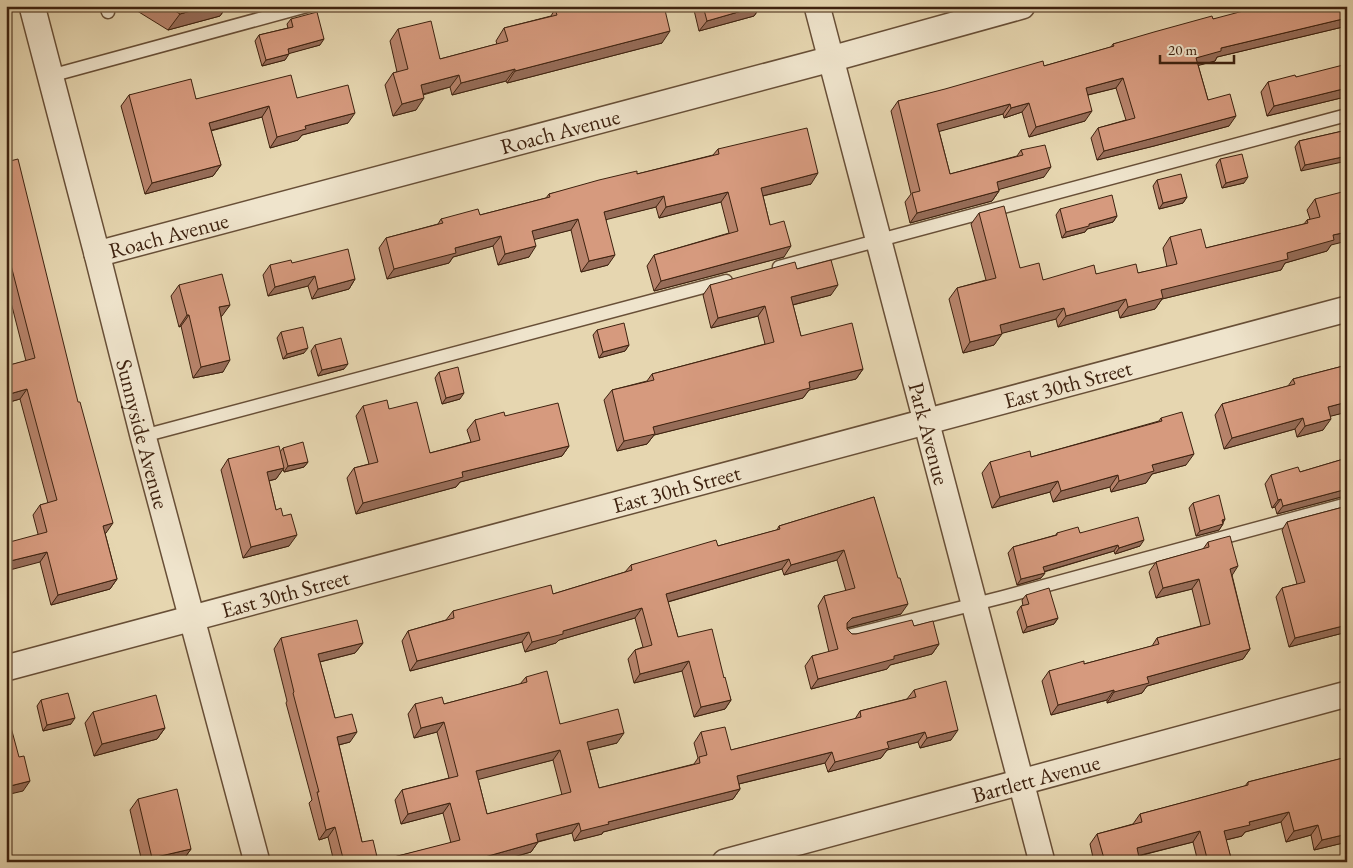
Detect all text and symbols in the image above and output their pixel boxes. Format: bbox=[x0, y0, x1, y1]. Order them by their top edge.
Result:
scale bar bbox=[1160, 32, 1234, 64]
text: 20 m bbox=[1168, 40, 1197, 59]
street label: Roach Avenue bbox=[497, 102, 624, 161]
street label: Roach Avenue bbox=[106, 206, 232, 265]
street label: East 30th Street bbox=[1001, 353, 1135, 415]
street label: Sunnyside Avenue bbox=[109, 356, 176, 512]
street label: Park Avenue bbox=[901, 379, 956, 489]
street label: East 30th Street bbox=[609, 458, 744, 520]
street label: East 30th Street bbox=[218, 563, 353, 625]
street label: Bartlett Avenue bbox=[969, 747, 1104, 810]

